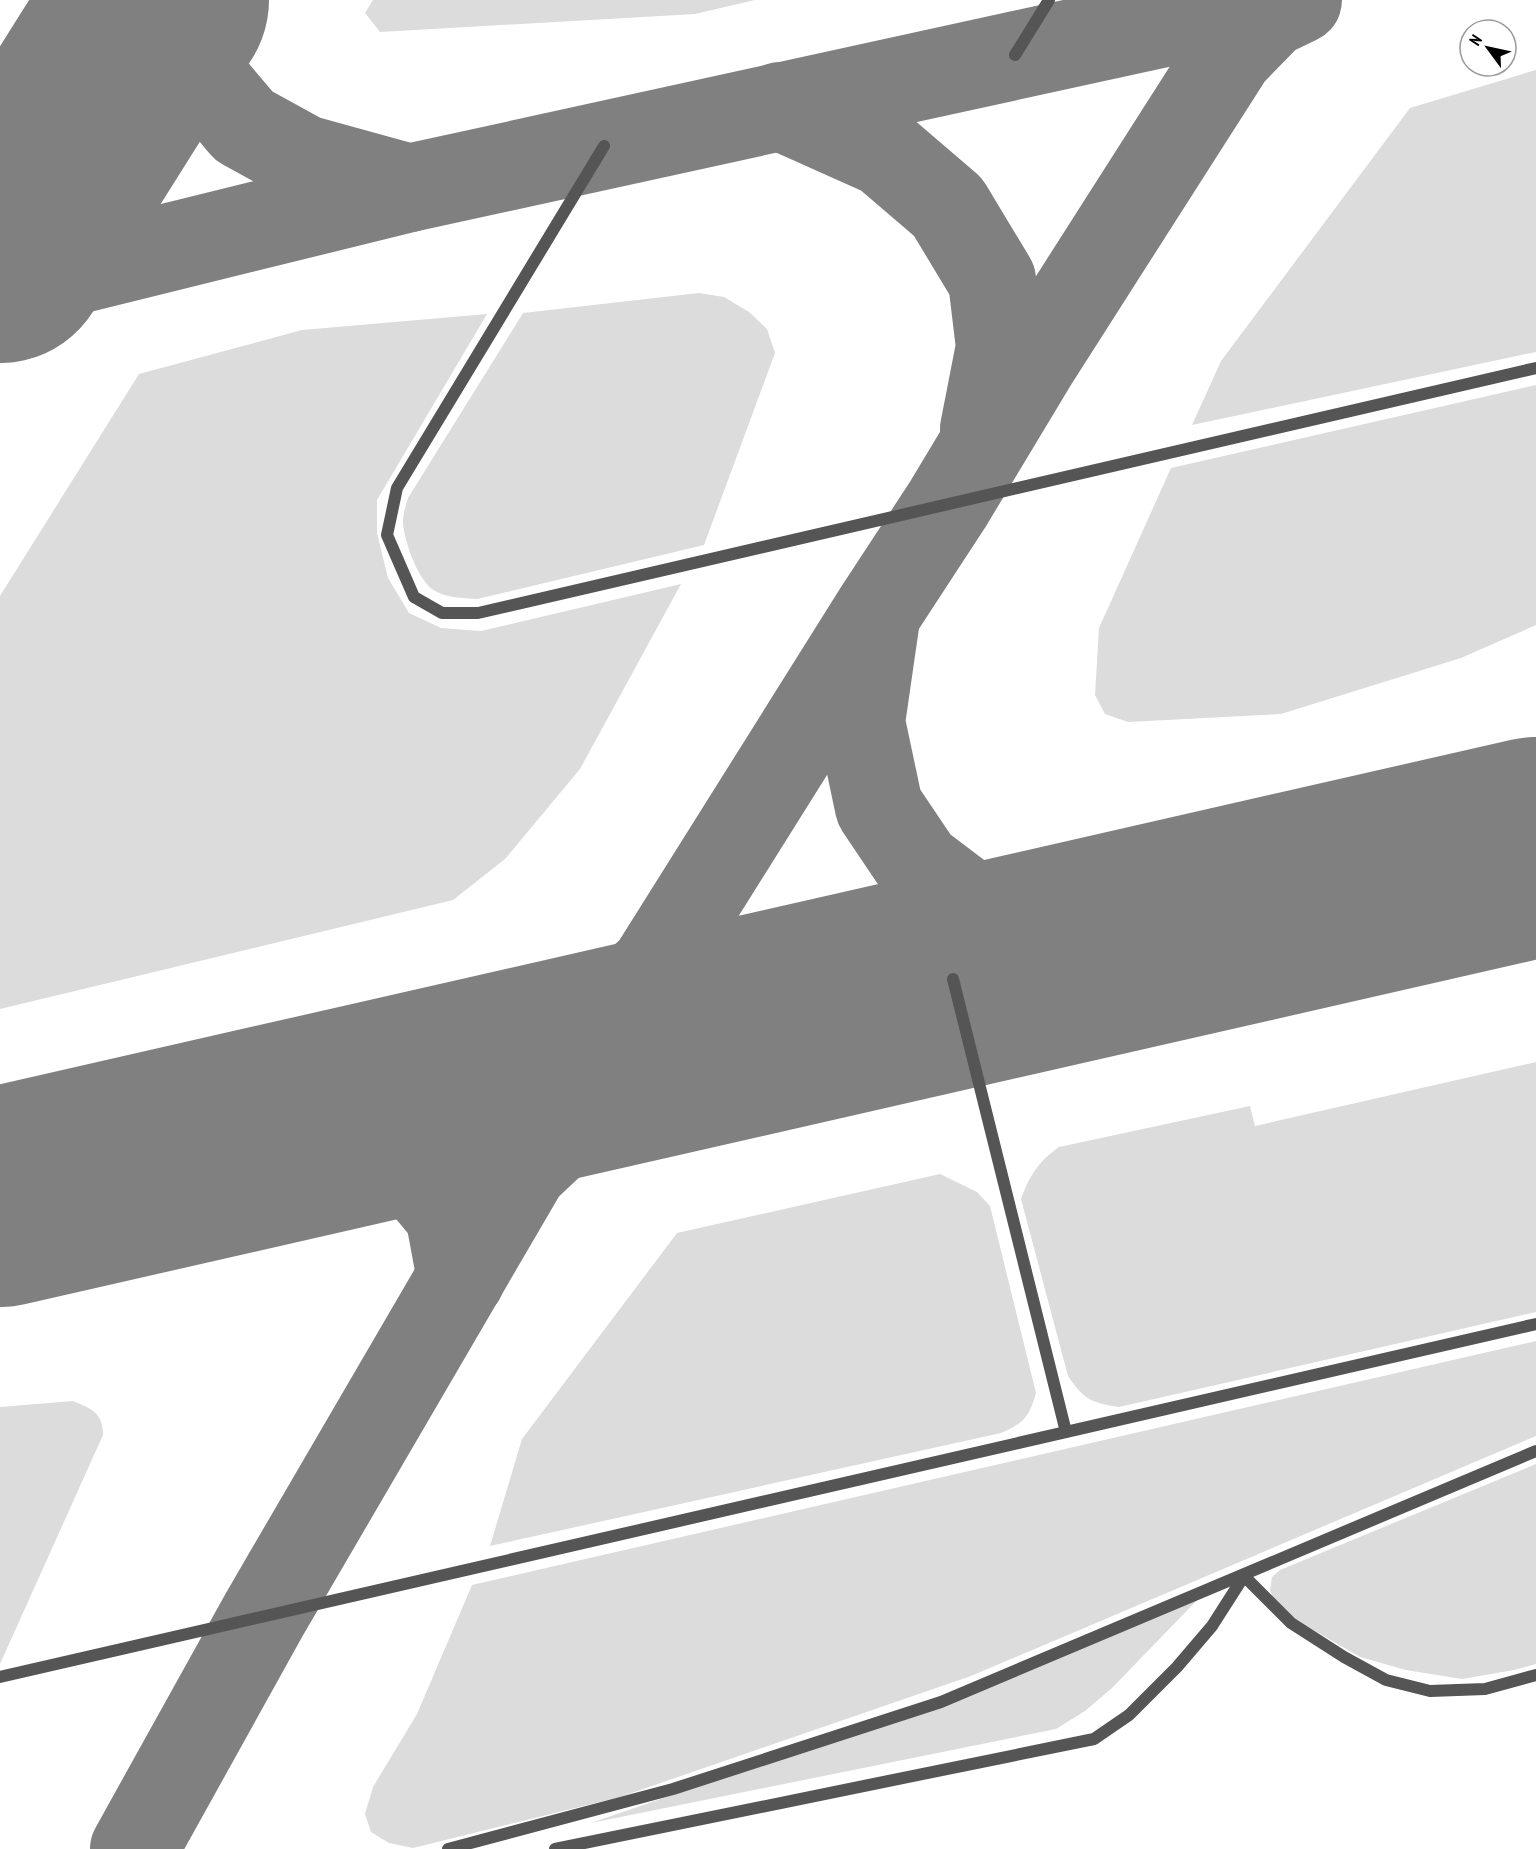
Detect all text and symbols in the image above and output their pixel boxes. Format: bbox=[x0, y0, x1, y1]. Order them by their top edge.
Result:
north arrow bbox=[1458, 18, 1518, 78]
text: N bbox=[1465, 31, 1486, 49]

